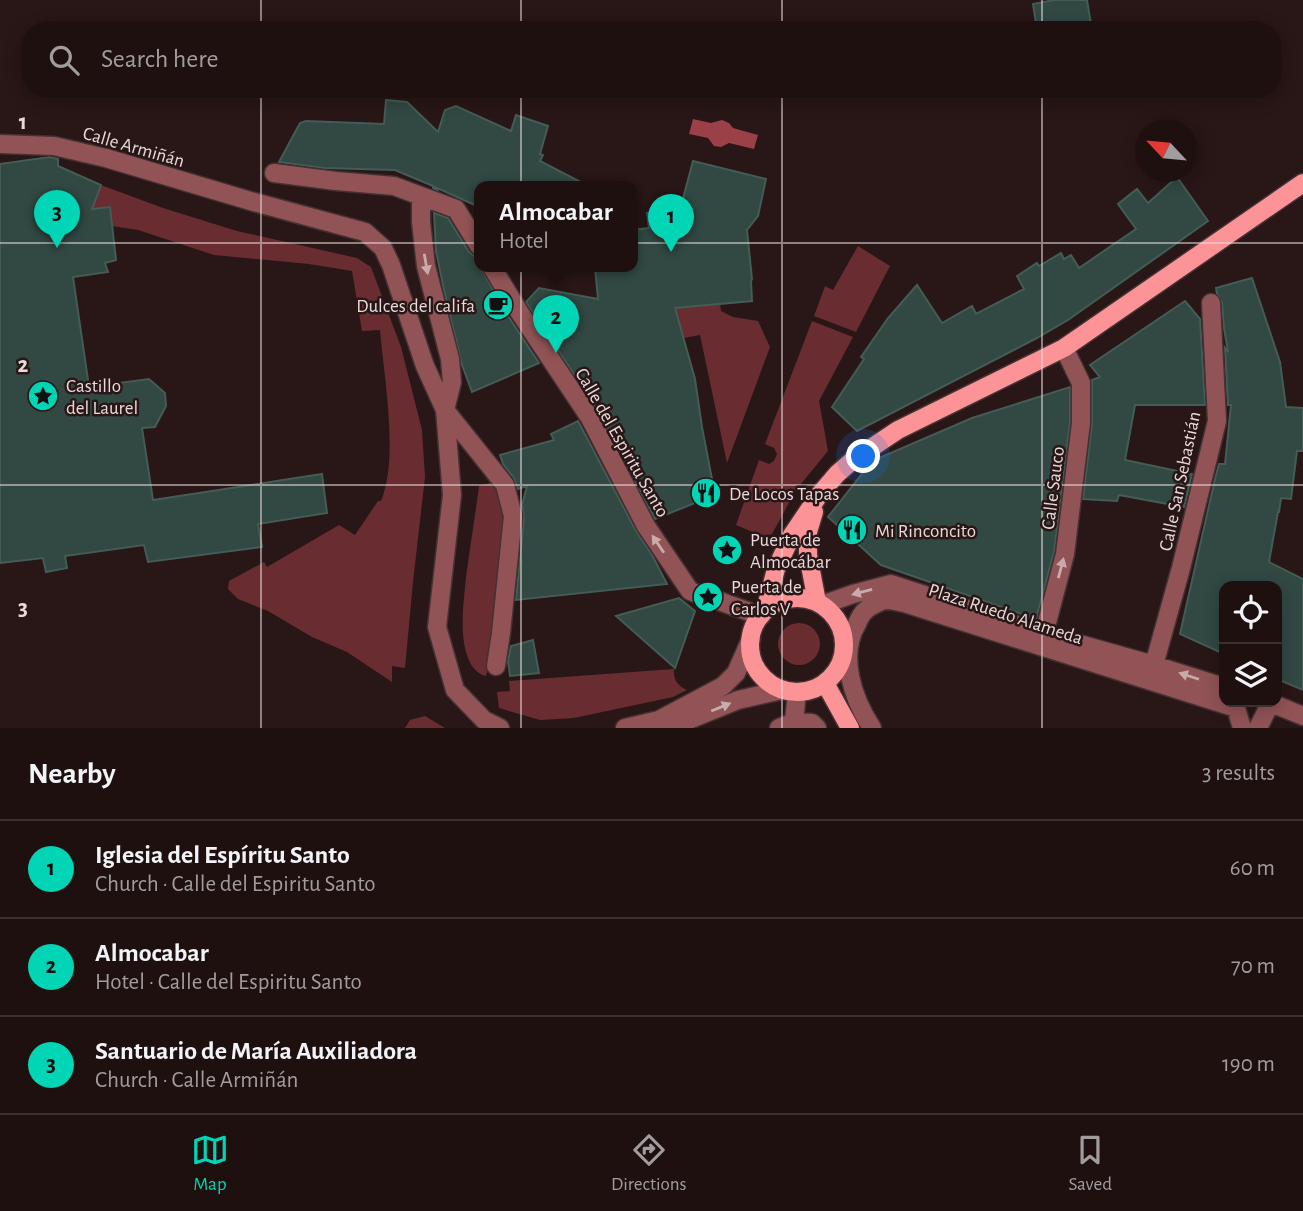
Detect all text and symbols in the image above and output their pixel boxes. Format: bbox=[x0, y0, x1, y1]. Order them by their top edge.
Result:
search box bbox=[21, 21, 1282, 98]
icon: search bbox=[45, 41, 83, 79]
text: Search here bbox=[101, 46, 219, 72]
text: 1 bbox=[19, 111, 27, 134]
north arrow bbox=[1135, 119, 1198, 182]
street label: Calle Armiñán bbox=[81, 124, 187, 171]
popup bbox=[474, 181, 638, 272]
pin: 3 bbox=[34, 190, 80, 248]
pin: 1 bbox=[648, 194, 694, 252]
text: Almocabar bbox=[499, 199, 613, 225]
text: Hotel bbox=[499, 230, 549, 253]
one-way arrow bbox=[421, 253, 432, 275]
cafe icon: Dulces del califa bbox=[481, 288, 515, 322]
pin: 2 bbox=[533, 295, 579, 353]
place label: Dulces del califa bbox=[356, 297, 475, 316]
text: 2 bbox=[18, 354, 29, 377]
street label: Calle del Espiritu Santo bbox=[571, 365, 672, 520]
place label: Castillo del Laurel bbox=[66, 377, 138, 418]
place icon: Castillo del Laurel bbox=[26, 379, 60, 413]
street label: Calle San Sebastián bbox=[1156, 410, 1205, 553]
your location bbox=[846, 439, 880, 473]
street label: Calle Sauco bbox=[1039, 446, 1068, 531]
restaurant icon: De Locos Tapas bbox=[689, 476, 723, 510]
place label: De Locos Tapas bbox=[729, 485, 839, 504]
restaurant icon: Mi Rinconcito bbox=[835, 513, 869, 547]
place label: Mi Rinconcito bbox=[875, 522, 976, 541]
place label: Puerta de Almocábar bbox=[750, 531, 831, 572]
place icon: Puerta de Almocábar bbox=[710, 533, 744, 567]
one-way arrow bbox=[652, 534, 665, 554]
one-way arrow bbox=[1056, 557, 1067, 579]
place label: Puerta de Carlos V bbox=[731, 578, 802, 619]
place icon: Puerta de Carlos V bbox=[691, 580, 725, 614]
street label: Plaza Ruedo Alameda bbox=[926, 581, 1085, 648]
map controls bbox=[1219, 581, 1282, 707]
button: locate bbox=[1219, 581, 1282, 644]
one-way arrow bbox=[851, 587, 872, 597]
text: 3 bbox=[18, 597, 28, 620]
button: layers bbox=[1219, 644, 1282, 707]
one-way arrow bbox=[1178, 671, 1199, 681]
one-way arrow bbox=[710, 701, 731, 712]
text: Nearby bbox=[28, 759, 116, 789]
text: 3 results bbox=[1202, 762, 1275, 785]
text: Iglesia del Espíritu Santo bbox=[95, 842, 350, 868]
text: 1 bbox=[47, 857, 55, 880]
text: 60 m bbox=[1230, 857, 1275, 880]
text: Church · Calle del Espiritu Santo bbox=[95, 873, 376, 896]
text: Almocabar bbox=[95, 940, 209, 966]
text: 2 bbox=[46, 955, 56, 978]
text: 70 m bbox=[1231, 955, 1275, 978]
text: Hotel · Calle del Espiritu Santo bbox=[95, 971, 362, 994]
text: Santuario de María Auxiliadora bbox=[95, 1038, 417, 1064]
text: 3 bbox=[46, 1053, 56, 1076]
text: 190 m bbox=[1222, 1053, 1275, 1076]
text: Church · Calle Armiñán bbox=[95, 1069, 298, 1092]
tab: Map bbox=[191, 1131, 229, 1196]
tab: Directions bbox=[611, 1131, 687, 1196]
tab: Saved bbox=[1069, 1131, 1112, 1196]

